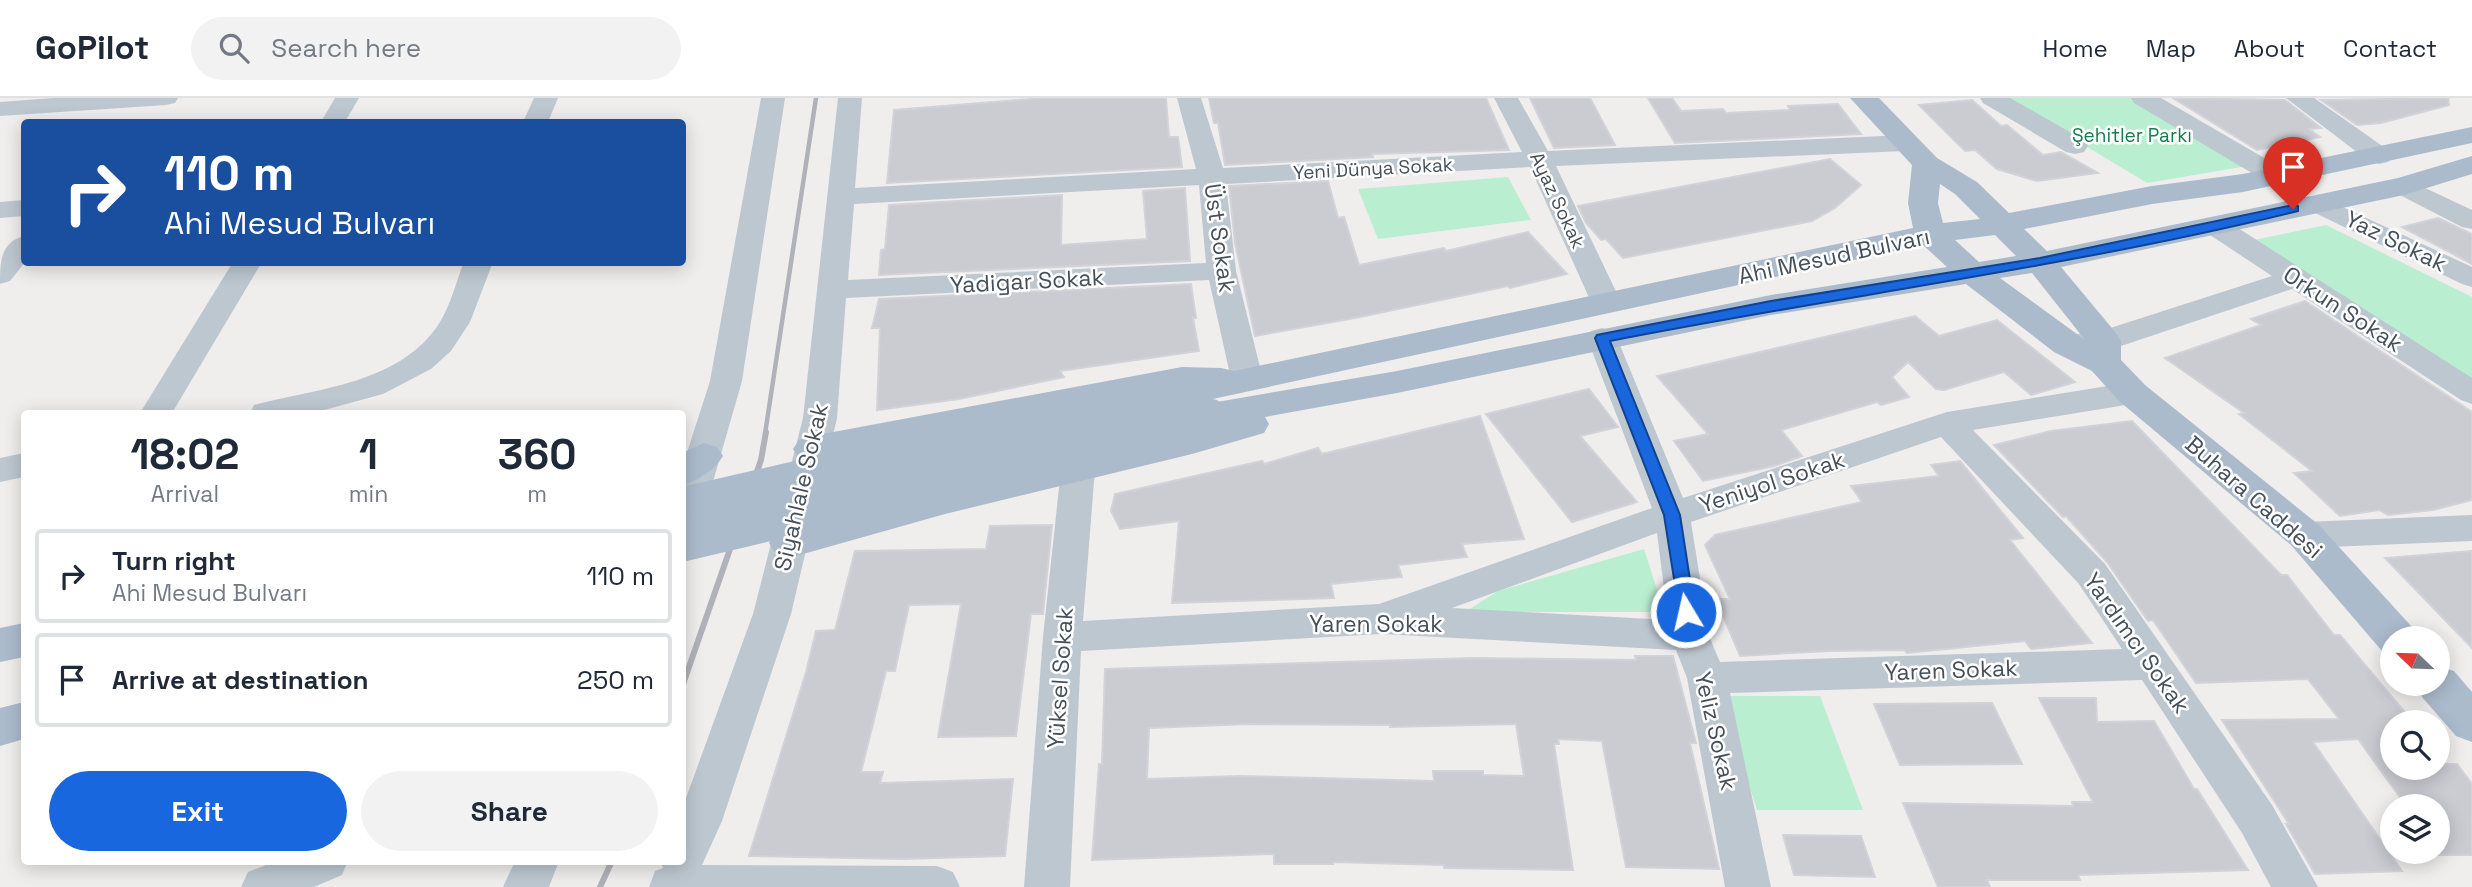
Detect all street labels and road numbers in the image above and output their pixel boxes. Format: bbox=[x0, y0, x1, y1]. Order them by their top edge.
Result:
street label: Ayaz Sokak bbox=[1524, 148, 1591, 253]
street label: Yeni Dünya Sokak bbox=[1292, 152, 1454, 185]
street label: Üst Sokak bbox=[1198, 182, 1242, 294]
street label: Yaz Sokak bbox=[2340, 204, 2452, 278]
street label: Ahi Mesud Bulvarı bbox=[1735, 221, 1933, 291]
street label: Orkun Sokak bbox=[2278, 259, 2408, 359]
street label: Yadigar Sokak bbox=[949, 262, 1105, 300]
street label: Siyahlale Sokak bbox=[767, 400, 835, 574]
street label: Buhara Caddesi bbox=[2179, 429, 2329, 565]
street label: Yeniyol Sokak bbox=[1695, 444, 1849, 520]
street label: Yardımcı Sokak bbox=[2077, 567, 2197, 719]
street label: Yüksel Sokak bbox=[1040, 606, 1080, 750]
street label: Yaren Sokak bbox=[1309, 609, 1443, 639]
street label: Yaren Sokak bbox=[1884, 653, 2018, 687]
street label: Yeliz Sokak bbox=[1688, 669, 1744, 793]

